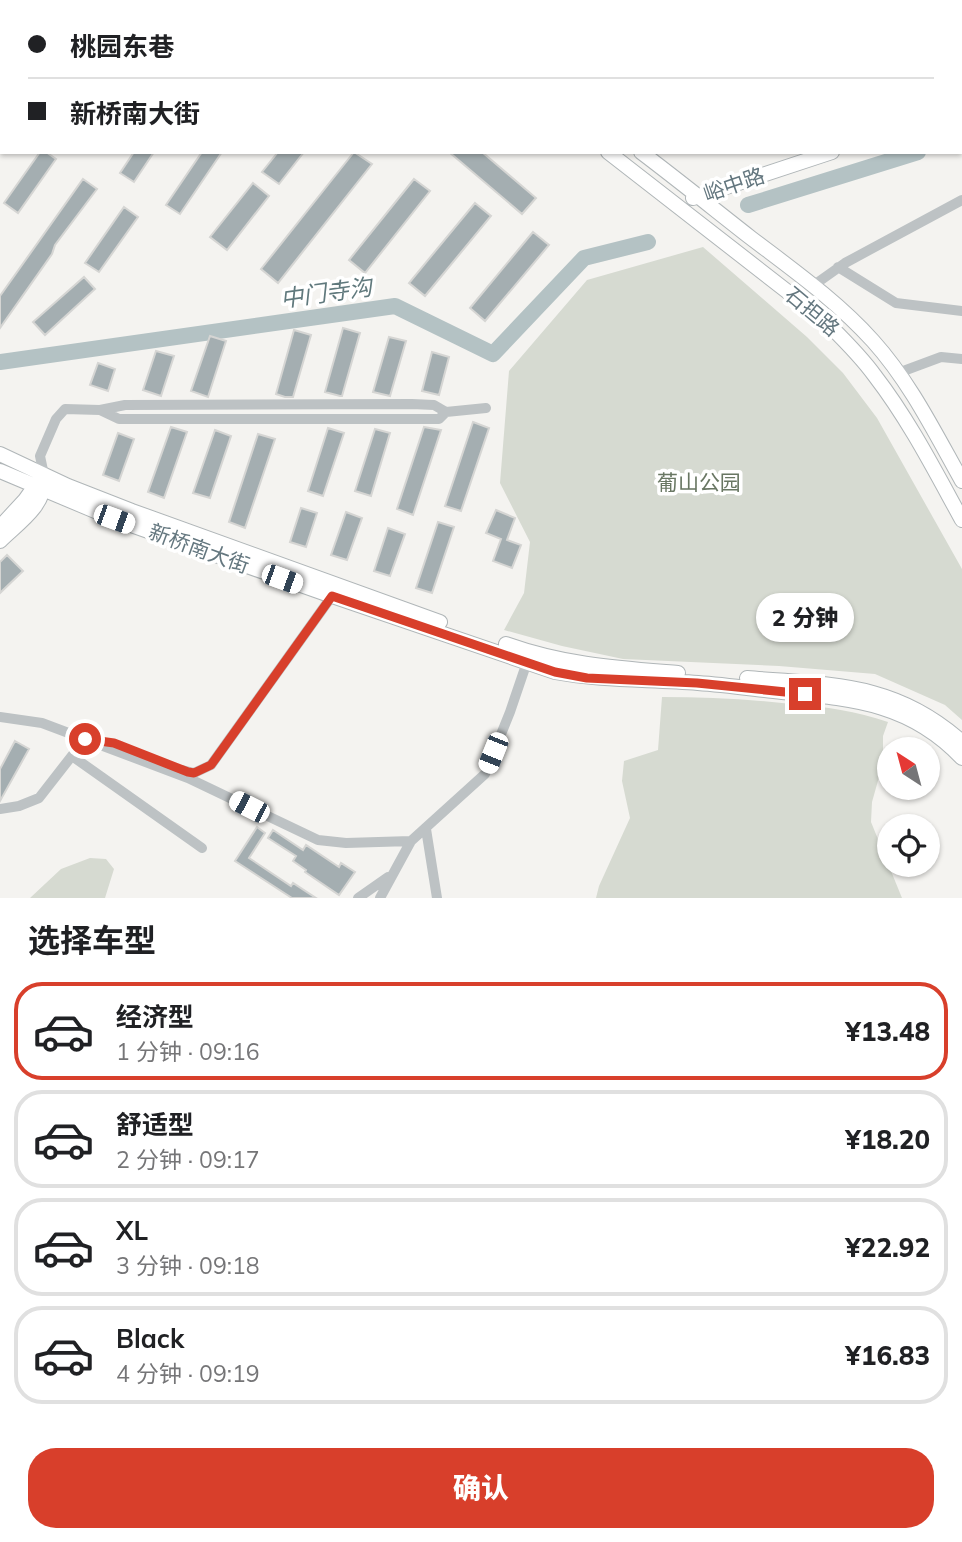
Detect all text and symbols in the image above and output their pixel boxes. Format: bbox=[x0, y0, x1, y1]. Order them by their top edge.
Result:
text: 桃园东巷 bbox=[70, 30, 174, 63]
text: 新桥南大街 bbox=[70, 97, 200, 130]
street label: 峪中路 bbox=[700, 162, 768, 207]
water label: 中门寺沟 bbox=[278, 271, 376, 313]
street label: 石担路 bbox=[780, 281, 845, 341]
park label: 葡山公园 bbox=[657, 469, 741, 495]
car bbox=[91, 502, 138, 536]
street label: 新桥南大街 bbox=[146, 518, 253, 578]
car bbox=[259, 562, 306, 596]
callout: 2 分钟 bbox=[756, 592, 854, 642]
text: 2 分钟 bbox=[772, 603, 838, 632]
route end bbox=[789, 678, 821, 710]
route start bbox=[69, 723, 101, 755]
car bbox=[476, 730, 511, 776]
north arrow bbox=[877, 737, 940, 800]
map controls bbox=[877, 737, 940, 877]
car bbox=[226, 788, 273, 826]
button: locate bbox=[877, 814, 940, 877]
text: 选择车型 bbox=[28, 920, 156, 960]
icon: car bbox=[32, 1000, 95, 1063]
text: 经济型 bbox=[116, 1000, 194, 1033]
text: ¥13.48 bbox=[845, 1015, 930, 1048]
text: 1 分钟 · 09:16 bbox=[116, 1037, 260, 1066]
icon: car bbox=[32, 1108, 95, 1171]
text: 舒适型 bbox=[116, 1108, 194, 1141]
text: ¥18.20 bbox=[845, 1123, 930, 1156]
text: 2 分钟 · 09:17 bbox=[116, 1145, 260, 1174]
text: XL bbox=[116, 1214, 148, 1247]
icon: car bbox=[32, 1216, 95, 1279]
text: ¥22.92 bbox=[845, 1231, 930, 1264]
text: 3 分钟 · 09:18 bbox=[116, 1251, 260, 1280]
text: Black bbox=[116, 1322, 184, 1355]
icon: car bbox=[32, 1324, 95, 1387]
text: ¥16.83 bbox=[845, 1339, 930, 1372]
text: 4 分钟 · 09:19 bbox=[116, 1359, 260, 1388]
button: 确认 bbox=[28, 1448, 934, 1528]

